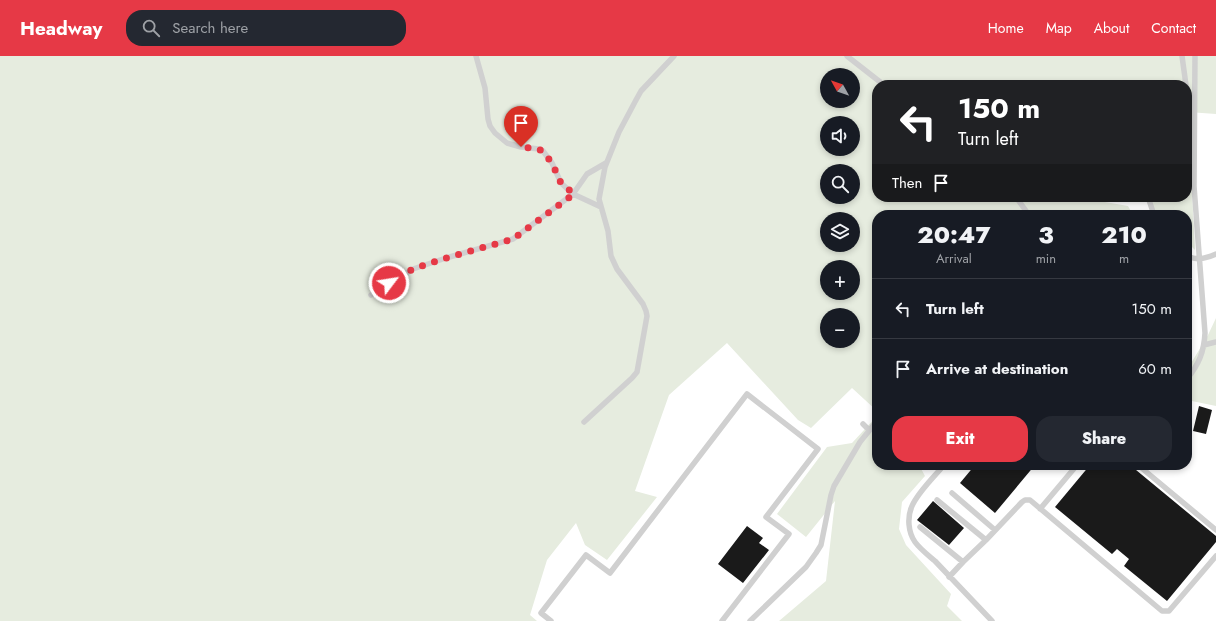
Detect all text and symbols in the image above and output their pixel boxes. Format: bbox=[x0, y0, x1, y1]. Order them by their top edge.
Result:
search box bbox=[126, 10, 406, 46]
text: Headway bbox=[20, 15, 102, 42]
icon: search bbox=[140, 17, 162, 39]
text: Search here bbox=[172, 17, 248, 39]
text: Home bbox=[988, 18, 1024, 38]
text: Map bbox=[1046, 18, 1072, 38]
text: About bbox=[1094, 18, 1129, 38]
text: Contact bbox=[1151, 18, 1196, 38]
north arrow bbox=[820, 68, 860, 108]
map controls bbox=[820, 68, 860, 348]
text: 150 m bbox=[958, 88, 1040, 129]
icon: left bbox=[892, 96, 944, 148]
pin bbox=[504, 106, 538, 147]
icon: arrive bbox=[510, 112, 532, 134]
button: sound bbox=[820, 116, 860, 156]
text: Turn left bbox=[958, 126, 1018, 152]
button: search bbox=[820, 164, 860, 204]
text: Then bbox=[892, 172, 922, 194]
icon: arrive bbox=[930, 172, 952, 194]
button: layers bbox=[820, 212, 860, 252]
text: 20:47 bbox=[917, 217, 990, 252]
text: 3 bbox=[1038, 217, 1054, 252]
text: 210 bbox=[1101, 217, 1147, 252]
text: Arrival bbox=[936, 249, 972, 268]
text: min bbox=[1036, 249, 1056, 268]
text: m bbox=[1119, 249, 1129, 268]
button: + bbox=[820, 260, 860, 300]
position arrow bbox=[368, 262, 410, 304]
icon: left bbox=[892, 298, 914, 320]
text: Turn left bbox=[926, 298, 984, 320]
text: 150 m bbox=[1132, 298, 1172, 320]
button: − bbox=[820, 308, 860, 348]
icon: arrive bbox=[892, 358, 914, 380]
text: Arrive at destination bbox=[926, 358, 1068, 380]
text: 60 m bbox=[1138, 358, 1172, 380]
button: Exit bbox=[892, 416, 1028, 462]
button: Share bbox=[1036, 416, 1172, 462]

